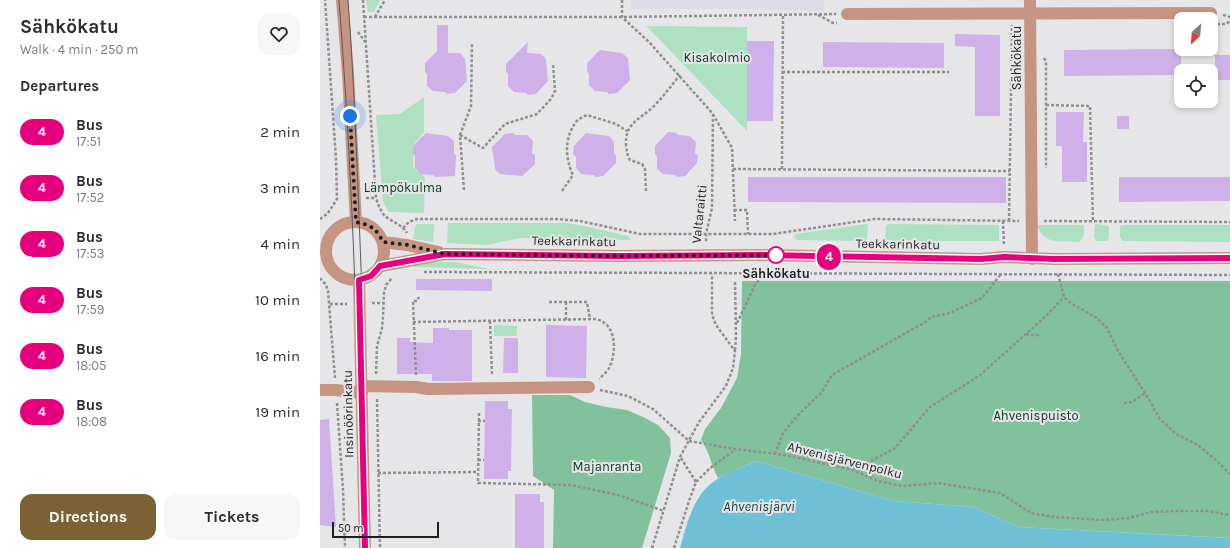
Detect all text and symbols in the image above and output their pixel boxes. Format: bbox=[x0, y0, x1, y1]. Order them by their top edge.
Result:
north arrow bbox=[1174, 12, 1218, 56]
map controls bbox=[1174, 12, 1218, 108]
button: heart bbox=[258, 13, 300, 55]
text: Sähkökatu bbox=[20, 16, 119, 38]
street label: Sähkökatu bbox=[1009, 26, 1024, 90]
text: Walk · 4 min · 250 m bbox=[20, 42, 138, 57]
park label: Kisakolmio bbox=[684, 50, 750, 65]
button: locate bbox=[1174, 64, 1218, 108]
text: Departures bbox=[20, 77, 99, 95]
your location bbox=[340, 106, 360, 126]
text: Bus bbox=[76, 116, 103, 134]
text: 4 bbox=[38, 123, 46, 140]
text: 2 min bbox=[260, 123, 300, 141]
text: 17:51 bbox=[76, 134, 101, 149]
text: Bus bbox=[76, 172, 103, 190]
text: 4 bbox=[38, 179, 46, 196]
text: 3 min bbox=[260, 179, 300, 197]
park label: Lämpökulma bbox=[364, 180, 442, 195]
street label: Valtaraitti bbox=[688, 184, 710, 244]
text: 17:52 bbox=[76, 190, 104, 205]
text: Bus bbox=[76, 228, 103, 246]
street label: Teekkarinkatu bbox=[532, 233, 616, 249]
text: 4 bbox=[38, 235, 46, 252]
text: 4 min bbox=[261, 235, 300, 253]
street label: Teekkarinkatu bbox=[856, 236, 940, 252]
line badge: 4 bbox=[816, 244, 842, 270]
text: 17:53 bbox=[76, 246, 104, 261]
marker: Sähkökatu bbox=[767, 246, 785, 264]
text: 4 bbox=[825, 248, 833, 265]
place label: Sähkökatu bbox=[742, 266, 810, 281]
text: Bus bbox=[76, 284, 103, 302]
text: 4 bbox=[38, 291, 46, 308]
text: 10 min bbox=[255, 291, 300, 309]
text: 17:59 bbox=[76, 302, 104, 317]
text: Bus bbox=[76, 340, 103, 358]
text: 4 bbox=[38, 347, 46, 364]
text: 16 min bbox=[255, 347, 300, 365]
text: 18:05 bbox=[76, 358, 106, 373]
street label: Insinöörinkatu bbox=[340, 370, 356, 458]
text: Bus bbox=[76, 396, 103, 414]
text: 4 bbox=[38, 403, 46, 420]
text: 19 min bbox=[255, 403, 300, 421]
park label: Ahvenispuisto bbox=[993, 408, 1079, 423]
text: 18:08 bbox=[76, 414, 107, 429]
street label: Ahvenisjärvenpolku bbox=[786, 438, 904, 482]
park label: Majanranta bbox=[573, 459, 642, 474]
button: Directions bbox=[20, 494, 156, 540]
button: Tickets bbox=[164, 494, 300, 540]
water label: Ahvenisjärvi bbox=[723, 498, 795, 515]
scale bar bbox=[332, 520, 439, 539]
text: 50 m bbox=[338, 522, 364, 535]

